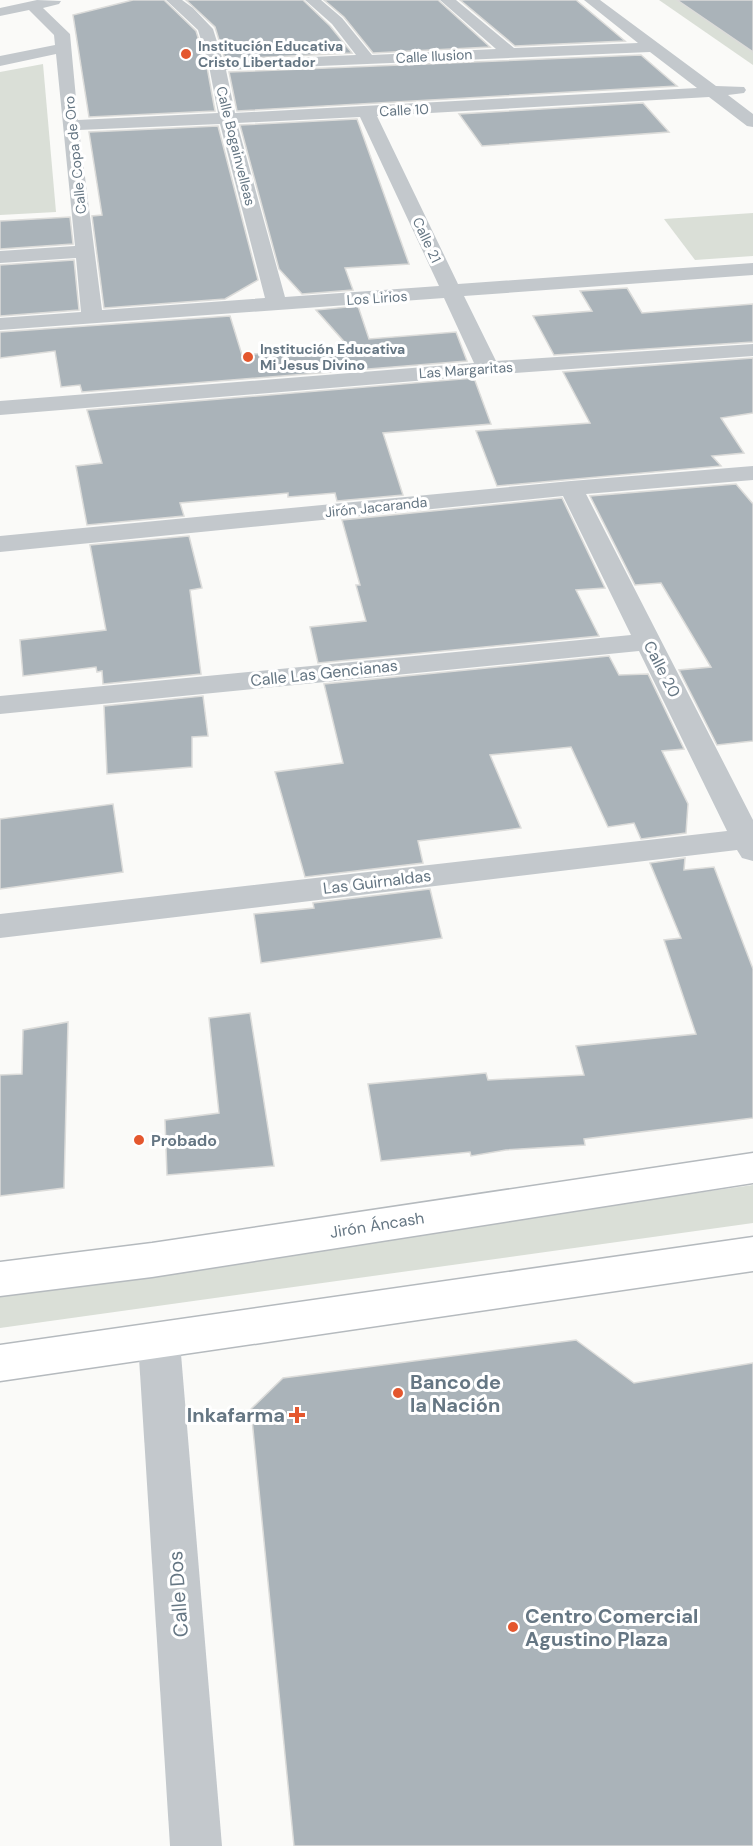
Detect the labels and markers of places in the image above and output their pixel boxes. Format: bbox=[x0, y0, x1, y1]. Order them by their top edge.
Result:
place label: Institución Educativa Cristo Libertador bbox=[198, 37, 343, 71]
marker: Institución Educativa Cristo Libertador bbox=[179, 47, 193, 61]
place label: Institución Educativa Mi Jesus Divino bbox=[260, 340, 405, 374]
marker: Institución Educativa Mi Jesus Divino bbox=[241, 350, 255, 364]
place label: Probado bbox=[151, 1130, 217, 1151]
marker: Probado bbox=[132, 1133, 146, 1147]
place label: Banco de la Nación bbox=[410, 1369, 501, 1418]
marker: Banco de la Nación bbox=[391, 1386, 405, 1400]
place label: Inkafarma bbox=[187, 1402, 285, 1428]
marker: Inkafarma bbox=[290, 1408, 304, 1422]
place label: Centro Comercial Agustino Plaza bbox=[525, 1603, 698, 1652]
marker: Centro Comercial Agustino Plaza bbox=[506, 1620, 520, 1634]

